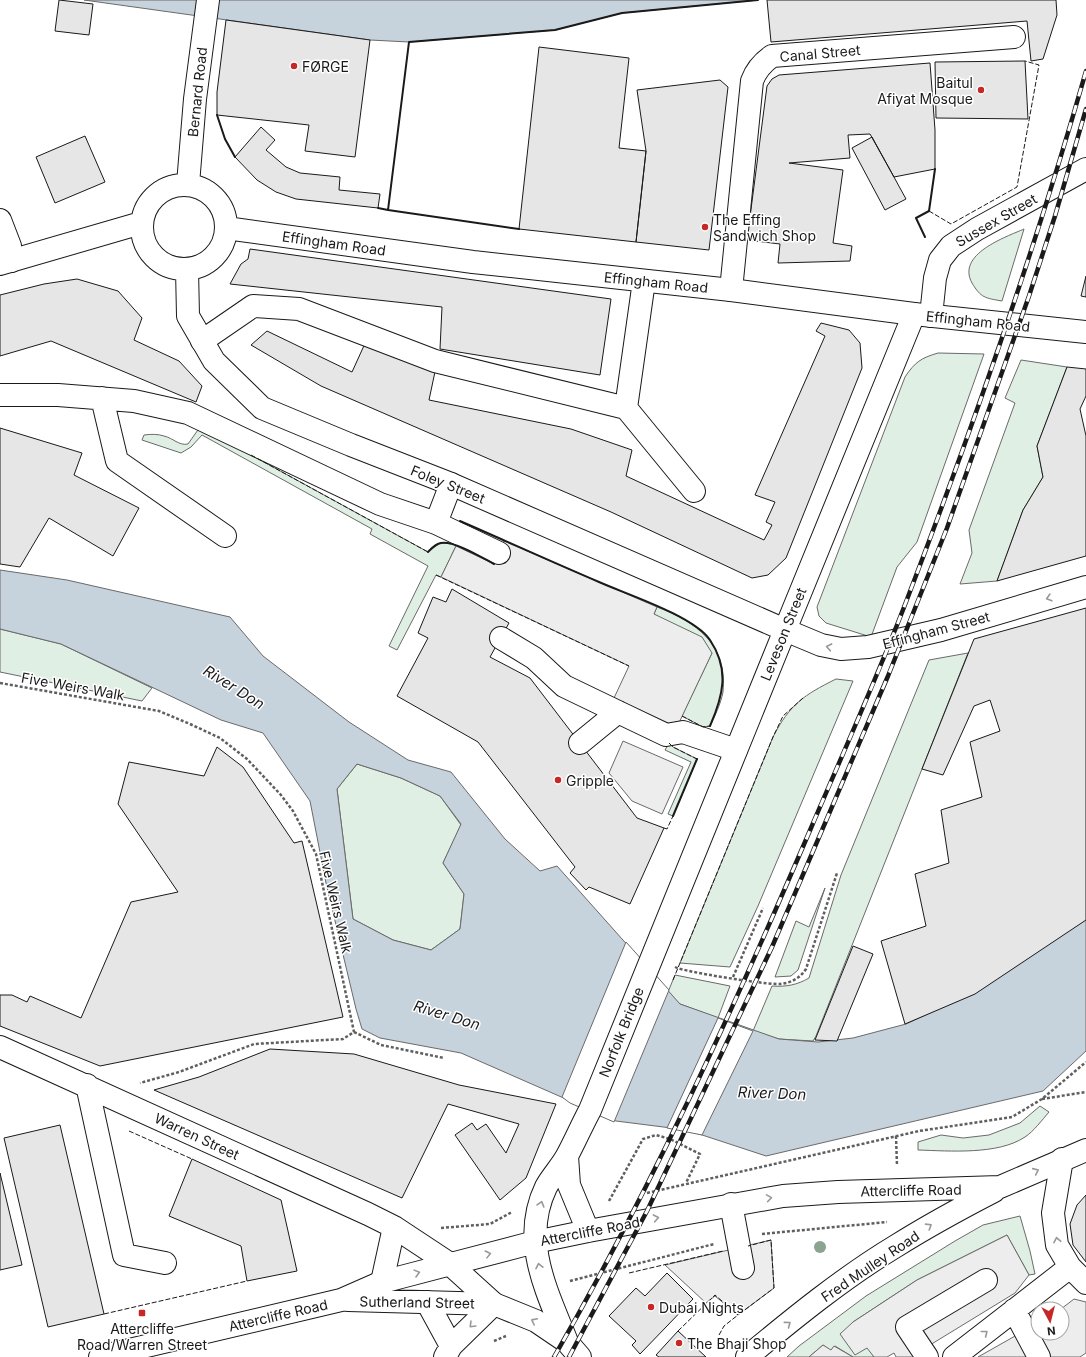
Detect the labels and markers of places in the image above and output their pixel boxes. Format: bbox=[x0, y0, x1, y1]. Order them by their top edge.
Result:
place label: FØRGE bbox=[302, 58, 349, 75]
marker: FØRGE bbox=[289, 61, 299, 71]
place label: Baitul Afiyat Mosque bbox=[877, 74, 973, 107]
marker: Baitul Afiyat Mosque bbox=[976, 85, 986, 95]
place label: The Effing Sandwich Shop bbox=[713, 211, 816, 244]
marker: The Effing Sandwich Shop bbox=[700, 222, 710, 232]
place label: Gripple bbox=[566, 772, 614, 789]
marker: Gripple bbox=[553, 775, 563, 785]
place label: Dubai Nights bbox=[659, 1299, 744, 1316]
marker: Dubai Nights bbox=[646, 1302, 656, 1312]
marker: Attercliffe Road/Warren Street bbox=[137, 1308, 147, 1318]
place label: Attercliffe Road/Warren Street bbox=[77, 1320, 207, 1353]
place label: The Bhaji Shop bbox=[687, 1335, 787, 1352]
marker: The Bhaji Shop bbox=[674, 1338, 684, 1348]

